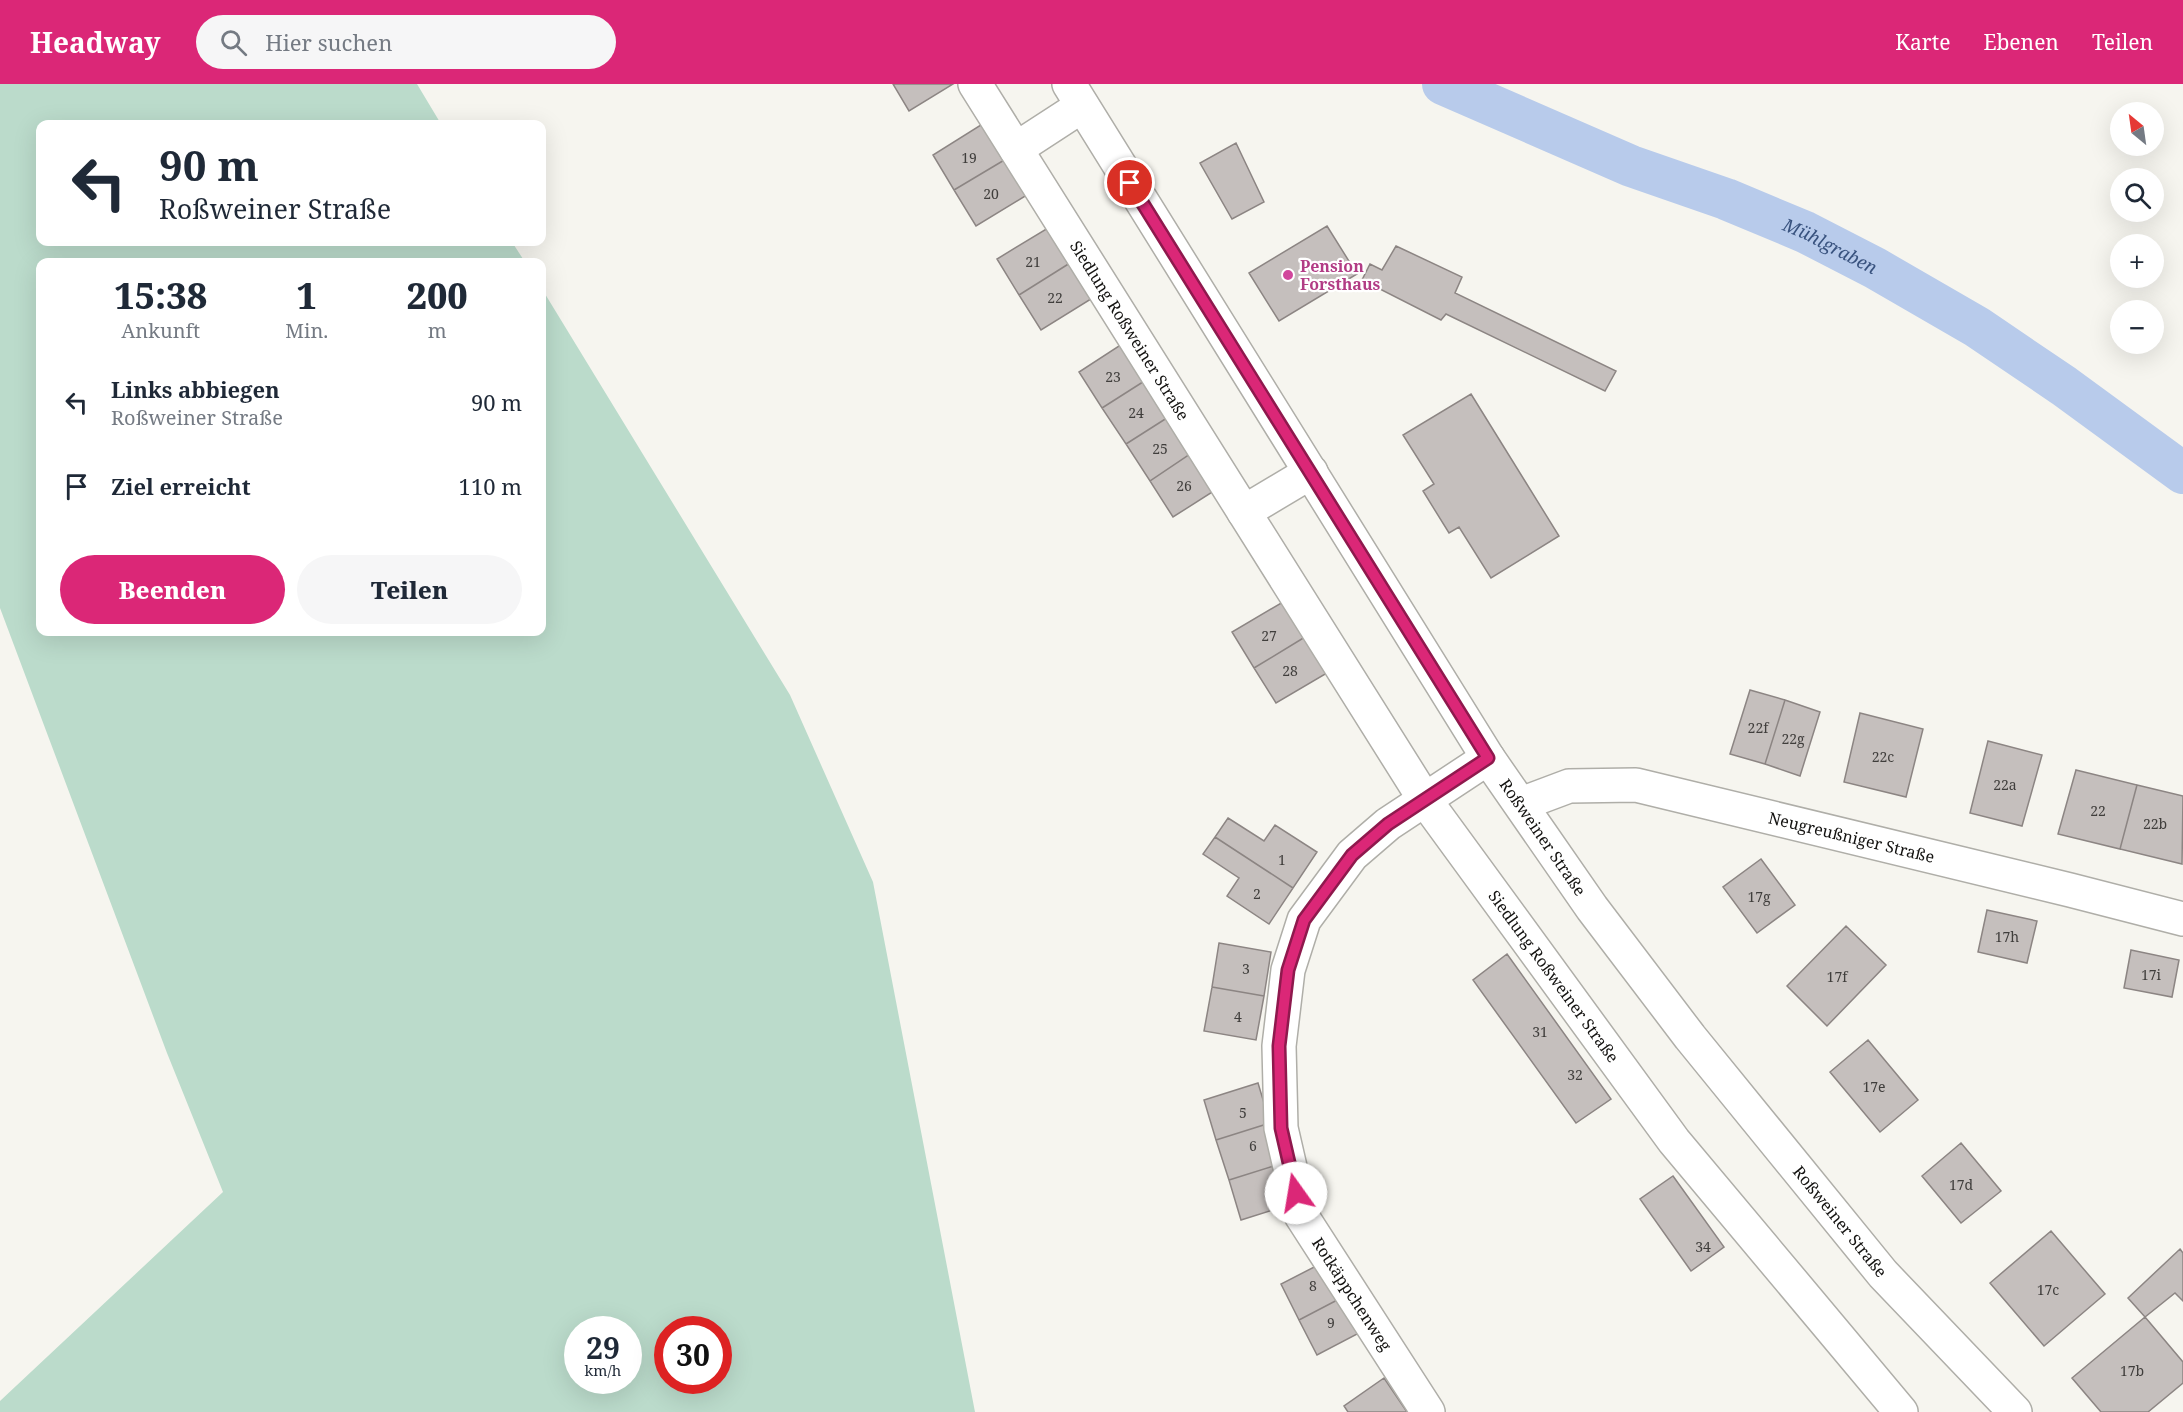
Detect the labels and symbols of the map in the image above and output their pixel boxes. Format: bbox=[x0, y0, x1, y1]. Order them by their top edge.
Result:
north arrow bbox=[2110, 102, 2164, 156]
house number: 19 bbox=[961, 148, 977, 167]
pin bbox=[1104, 157, 1155, 208]
house number: 20 bbox=[983, 184, 999, 203]
water label: Mühlgraben bbox=[1779, 212, 1882, 279]
street label: Siedlung Roßweiner Straße bbox=[1065, 236, 1195, 424]
house number: 21 bbox=[1025, 252, 1041, 271]
place label: Pension Forsthaus bbox=[1300, 255, 1381, 295]
marker: Pension Forsthaus bbox=[1281, 268, 1295, 282]
house number: 22 bbox=[1047, 288, 1063, 307]
house number: 23 bbox=[1105, 367, 1121, 386]
house number: 24 bbox=[1128, 403, 1144, 422]
house number: 25 bbox=[1152, 439, 1168, 458]
house number: 26 bbox=[1176, 476, 1192, 495]
house number: 27 bbox=[1261, 626, 1277, 645]
house number: 28 bbox=[1282, 661, 1298, 680]
house number: 22f bbox=[1748, 718, 1770, 737]
house number: 22g bbox=[1781, 729, 1805, 748]
house number: 22c bbox=[1872, 747, 1894, 766]
street label: Roßweiner Straße bbox=[1495, 774, 1591, 900]
house number: 22a bbox=[1993, 775, 2017, 794]
house number: 22 bbox=[2090, 801, 2106, 820]
street label: Neugreußniger Straße bbox=[1766, 806, 1937, 868]
house number: 22b bbox=[2143, 814, 2167, 833]
house number: 1 bbox=[1278, 850, 1286, 869]
house number: 2 bbox=[1253, 884, 1261, 903]
street label: Siedlung Roßweiner Straße bbox=[1483, 886, 1624, 1067]
house number: 17g bbox=[1747, 887, 1771, 906]
house number: 17h bbox=[1995, 927, 2019, 946]
house number: 3 bbox=[1242, 959, 1250, 978]
house number: 17i bbox=[2141, 965, 2162, 984]
house number: 17f bbox=[1827, 967, 1849, 986]
house number: 4 bbox=[1234, 1007, 1242, 1026]
house number: 31 bbox=[1532, 1022, 1548, 1041]
house number: 32 bbox=[1567, 1065, 1583, 1084]
house number: 17e bbox=[1862, 1077, 1886, 1096]
house number: 5 bbox=[1239, 1103, 1247, 1122]
house number: 6 bbox=[1249, 1136, 1257, 1155]
position arrow bbox=[1264, 1161, 1328, 1225]
street label: Roßweiner Straße bbox=[1788, 1161, 1892, 1282]
house number: 17d bbox=[1949, 1175, 1974, 1194]
street label: Rotkäppchenweg bbox=[1307, 1233, 1397, 1355]
house number: 34 bbox=[1695, 1237, 1711, 1256]
house number: 8 bbox=[1309, 1276, 1317, 1295]
house number: 17c bbox=[2037, 1280, 2059, 1299]
house number: 9 bbox=[1327, 1313, 1335, 1332]
speed limit sign: 30 bbox=[654, 1316, 732, 1394]
house number: 17b bbox=[2120, 1361, 2144, 1380]

